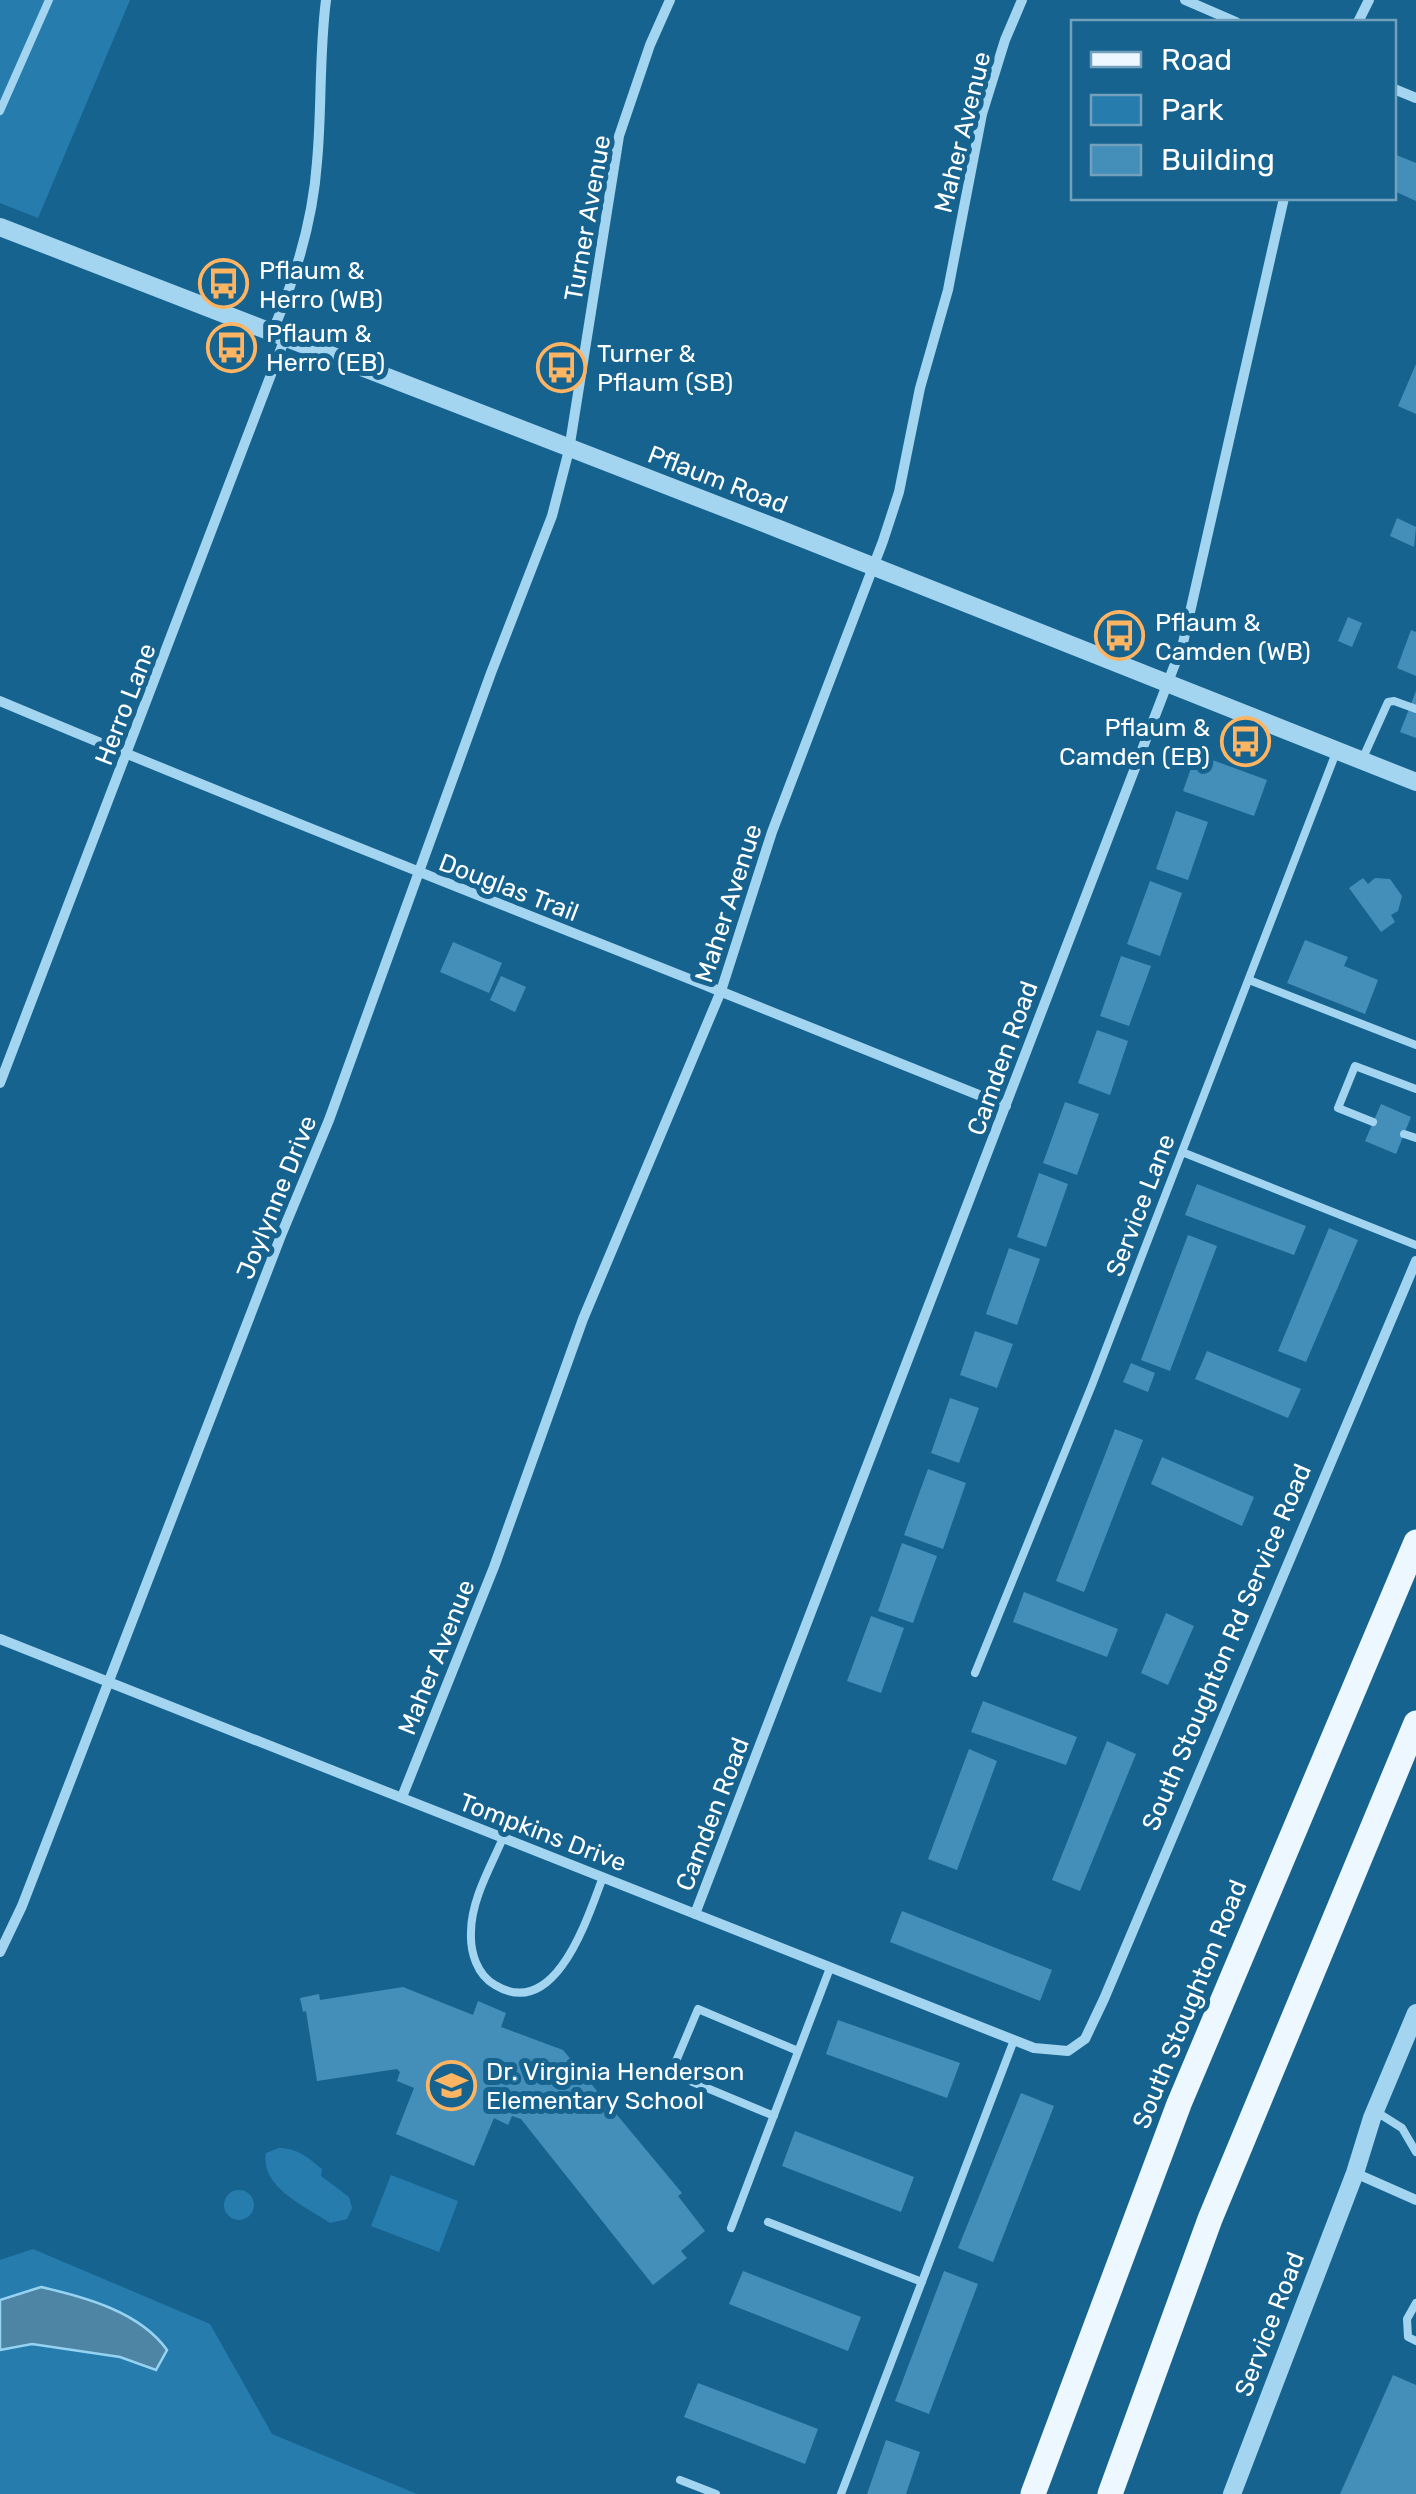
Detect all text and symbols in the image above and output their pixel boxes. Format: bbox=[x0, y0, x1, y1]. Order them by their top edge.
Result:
legend bbox=[1071, 20, 1396, 200]
text: Road bbox=[1161, 42, 1232, 78]
street label: Maher Avenue bbox=[928, 49, 996, 216]
text: Park bbox=[1161, 92, 1224, 128]
street label: Turner Avenue bbox=[559, 133, 616, 303]
text: Building bbox=[1161, 142, 1275, 178]
place label: Pflaum & Herro (WB) bbox=[259, 256, 383, 314]
bus stop icon: Pflaum & Herro (WB) bbox=[198, 258, 250, 310]
place label: Pflaum & Herro (EB) bbox=[266, 319, 385, 377]
bus stop icon: Pflaum & Herro (EB) bbox=[205, 321, 257, 373]
place label: Turner & Pflaum (SB) bbox=[597, 339, 733, 397]
bus stop icon: Turner & Pflaum (SB) bbox=[536, 341, 588, 393]
street label: Pflaum Road bbox=[644, 440, 792, 519]
place label: Pflaum & Camden (WB) bbox=[1155, 608, 1311, 666]
bus stop icon: Pflaum & Camden (WB) bbox=[1094, 610, 1146, 662]
street label: Herro Lane bbox=[89, 639, 162, 769]
place label: Pflaum & Camden (EB) bbox=[1059, 713, 1210, 771]
bus stop icon: Pflaum & Camden (EB) bbox=[1219, 715, 1271, 767]
street label: Maher Avenue bbox=[689, 820, 768, 986]
street label: Douglas Trail bbox=[435, 848, 583, 927]
street label: Camden Road bbox=[961, 977, 1044, 1139]
street label: Joylynne Drive bbox=[230, 1111, 322, 1283]
street label: Service Lane bbox=[1100, 1130, 1181, 1280]
street label: South Stoughton Rd Service Road bbox=[1136, 1459, 1317, 1835]
street label: Maher Avenue bbox=[392, 1575, 481, 1739]
street label: Camden Road bbox=[670, 1733, 755, 1895]
street label: Tompkins Drive bbox=[455, 1787, 631, 1878]
street label: South Stoughton Road bbox=[1126, 1876, 1253, 2133]
place label: Dr. Virginia Henderson Elementary School bbox=[486, 2057, 744, 2115]
school or university icon: Dr. Virginia Henderson Elementary School bbox=[425, 2059, 477, 2111]
street label: Service Road bbox=[1229, 2248, 1310, 2400]

